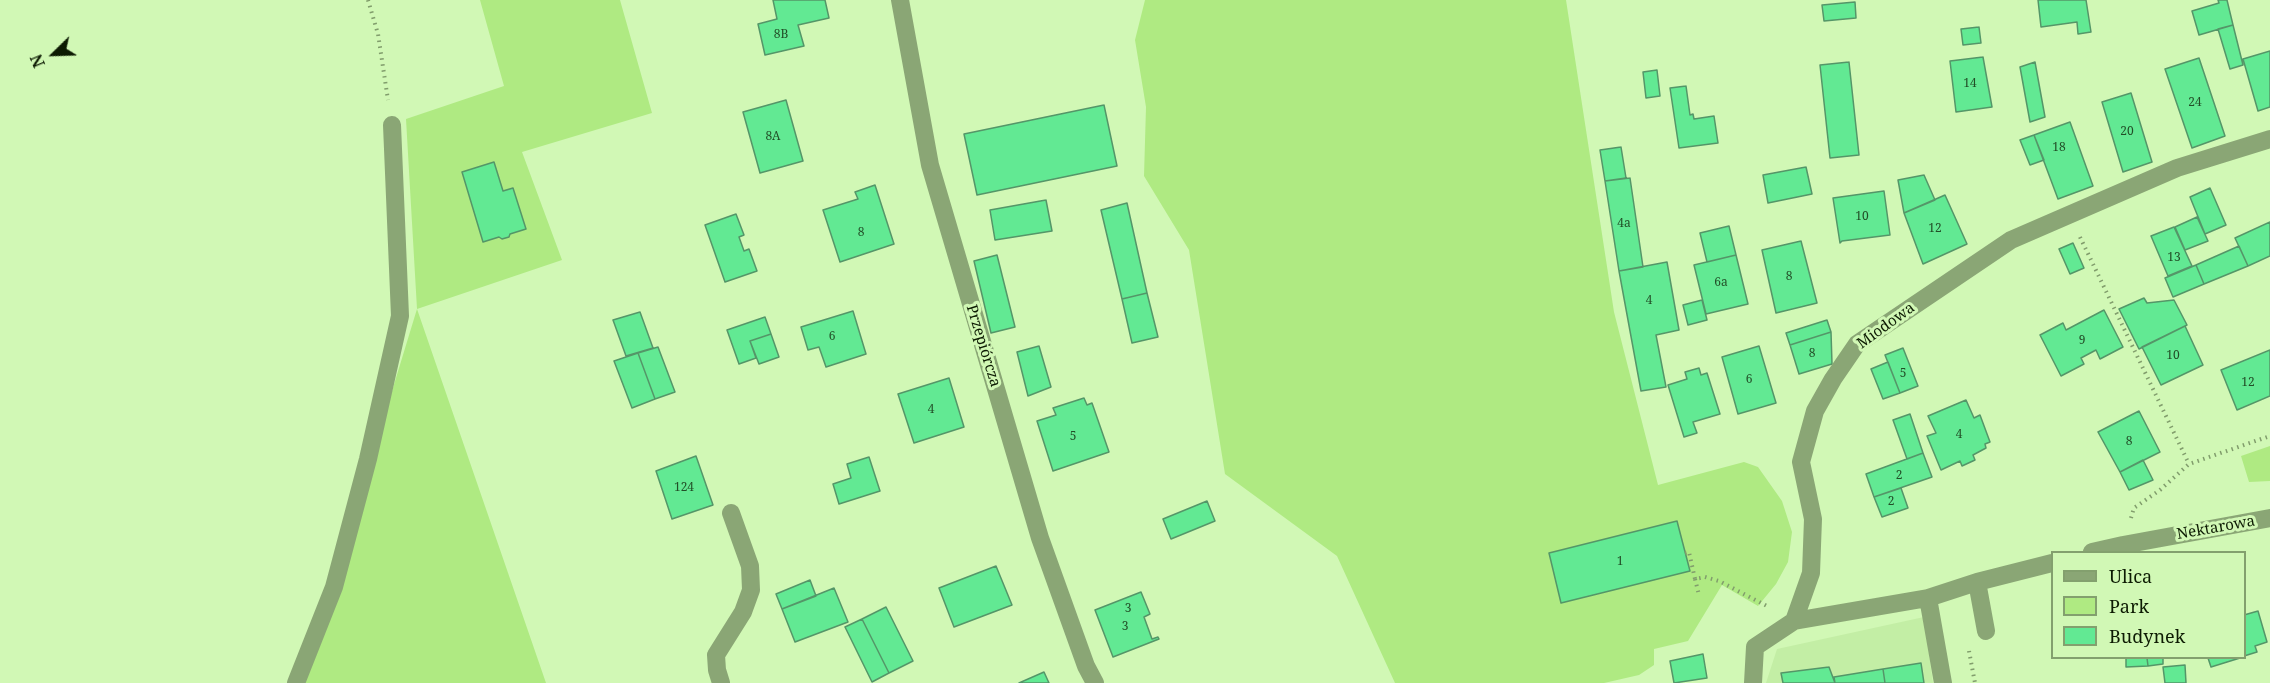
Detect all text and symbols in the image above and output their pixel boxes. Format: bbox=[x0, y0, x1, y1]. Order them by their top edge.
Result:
north arrow bbox=[24, 24, 84, 84]
house number: 8B bbox=[774, 28, 788, 42]
text: N bbox=[25, 51, 50, 71]
house number: 14 bbox=[1963, 77, 1977, 91]
house number: 24 bbox=[2188, 96, 2202, 110]
house number: 20 bbox=[2120, 125, 2134, 139]
house number: 8A bbox=[765, 130, 781, 144]
house number: 18 bbox=[2052, 141, 2066, 155]
house number: 10 bbox=[1855, 210, 1869, 224]
house number: 4a bbox=[1617, 217, 1631, 231]
house number: 12 bbox=[1928, 222, 1942, 236]
house number: 8 bbox=[858, 226, 864, 240]
house number: 13 bbox=[2167, 251, 2181, 265]
house number: 8 bbox=[1786, 270, 1792, 284]
house number: 6a bbox=[1714, 276, 1728, 290]
house number: 4 bbox=[1646, 294, 1652, 308]
street label: Miodowa bbox=[1854, 299, 1918, 353]
street label: Przepiórcza bbox=[962, 303, 1004, 389]
house number: 6 bbox=[829, 330, 835, 344]
house number: 9 bbox=[2079, 334, 2085, 348]
house number: 8 bbox=[1809, 347, 1815, 361]
house number: 10 bbox=[2166, 349, 2180, 363]
house number: 5 bbox=[1900, 367, 1906, 381]
house number: 6 bbox=[1746, 373, 1752, 387]
house number: 12 bbox=[2241, 376, 2255, 390]
house number: 4 bbox=[928, 403, 934, 417]
house number: 4 bbox=[1956, 428, 1962, 442]
house number: 5 bbox=[1070, 430, 1076, 444]
house number: 8 bbox=[2126, 435, 2132, 449]
house number: 2 bbox=[1896, 469, 1902, 483]
house number: 124 bbox=[674, 481, 694, 495]
house number: 2 bbox=[1888, 495, 1894, 509]
street label: Nektarowa bbox=[2176, 512, 2256, 544]
legend bbox=[2051, 551, 2246, 659]
house number: 1 bbox=[1617, 555, 1623, 569]
text: Ulica bbox=[2109, 564, 2152, 588]
text: Park bbox=[2109, 594, 2149, 618]
house number: 3 bbox=[1125, 602, 1131, 616]
house number: 3 bbox=[1122, 620, 1128, 634]
text: Budynek bbox=[2109, 624, 2185, 648]

